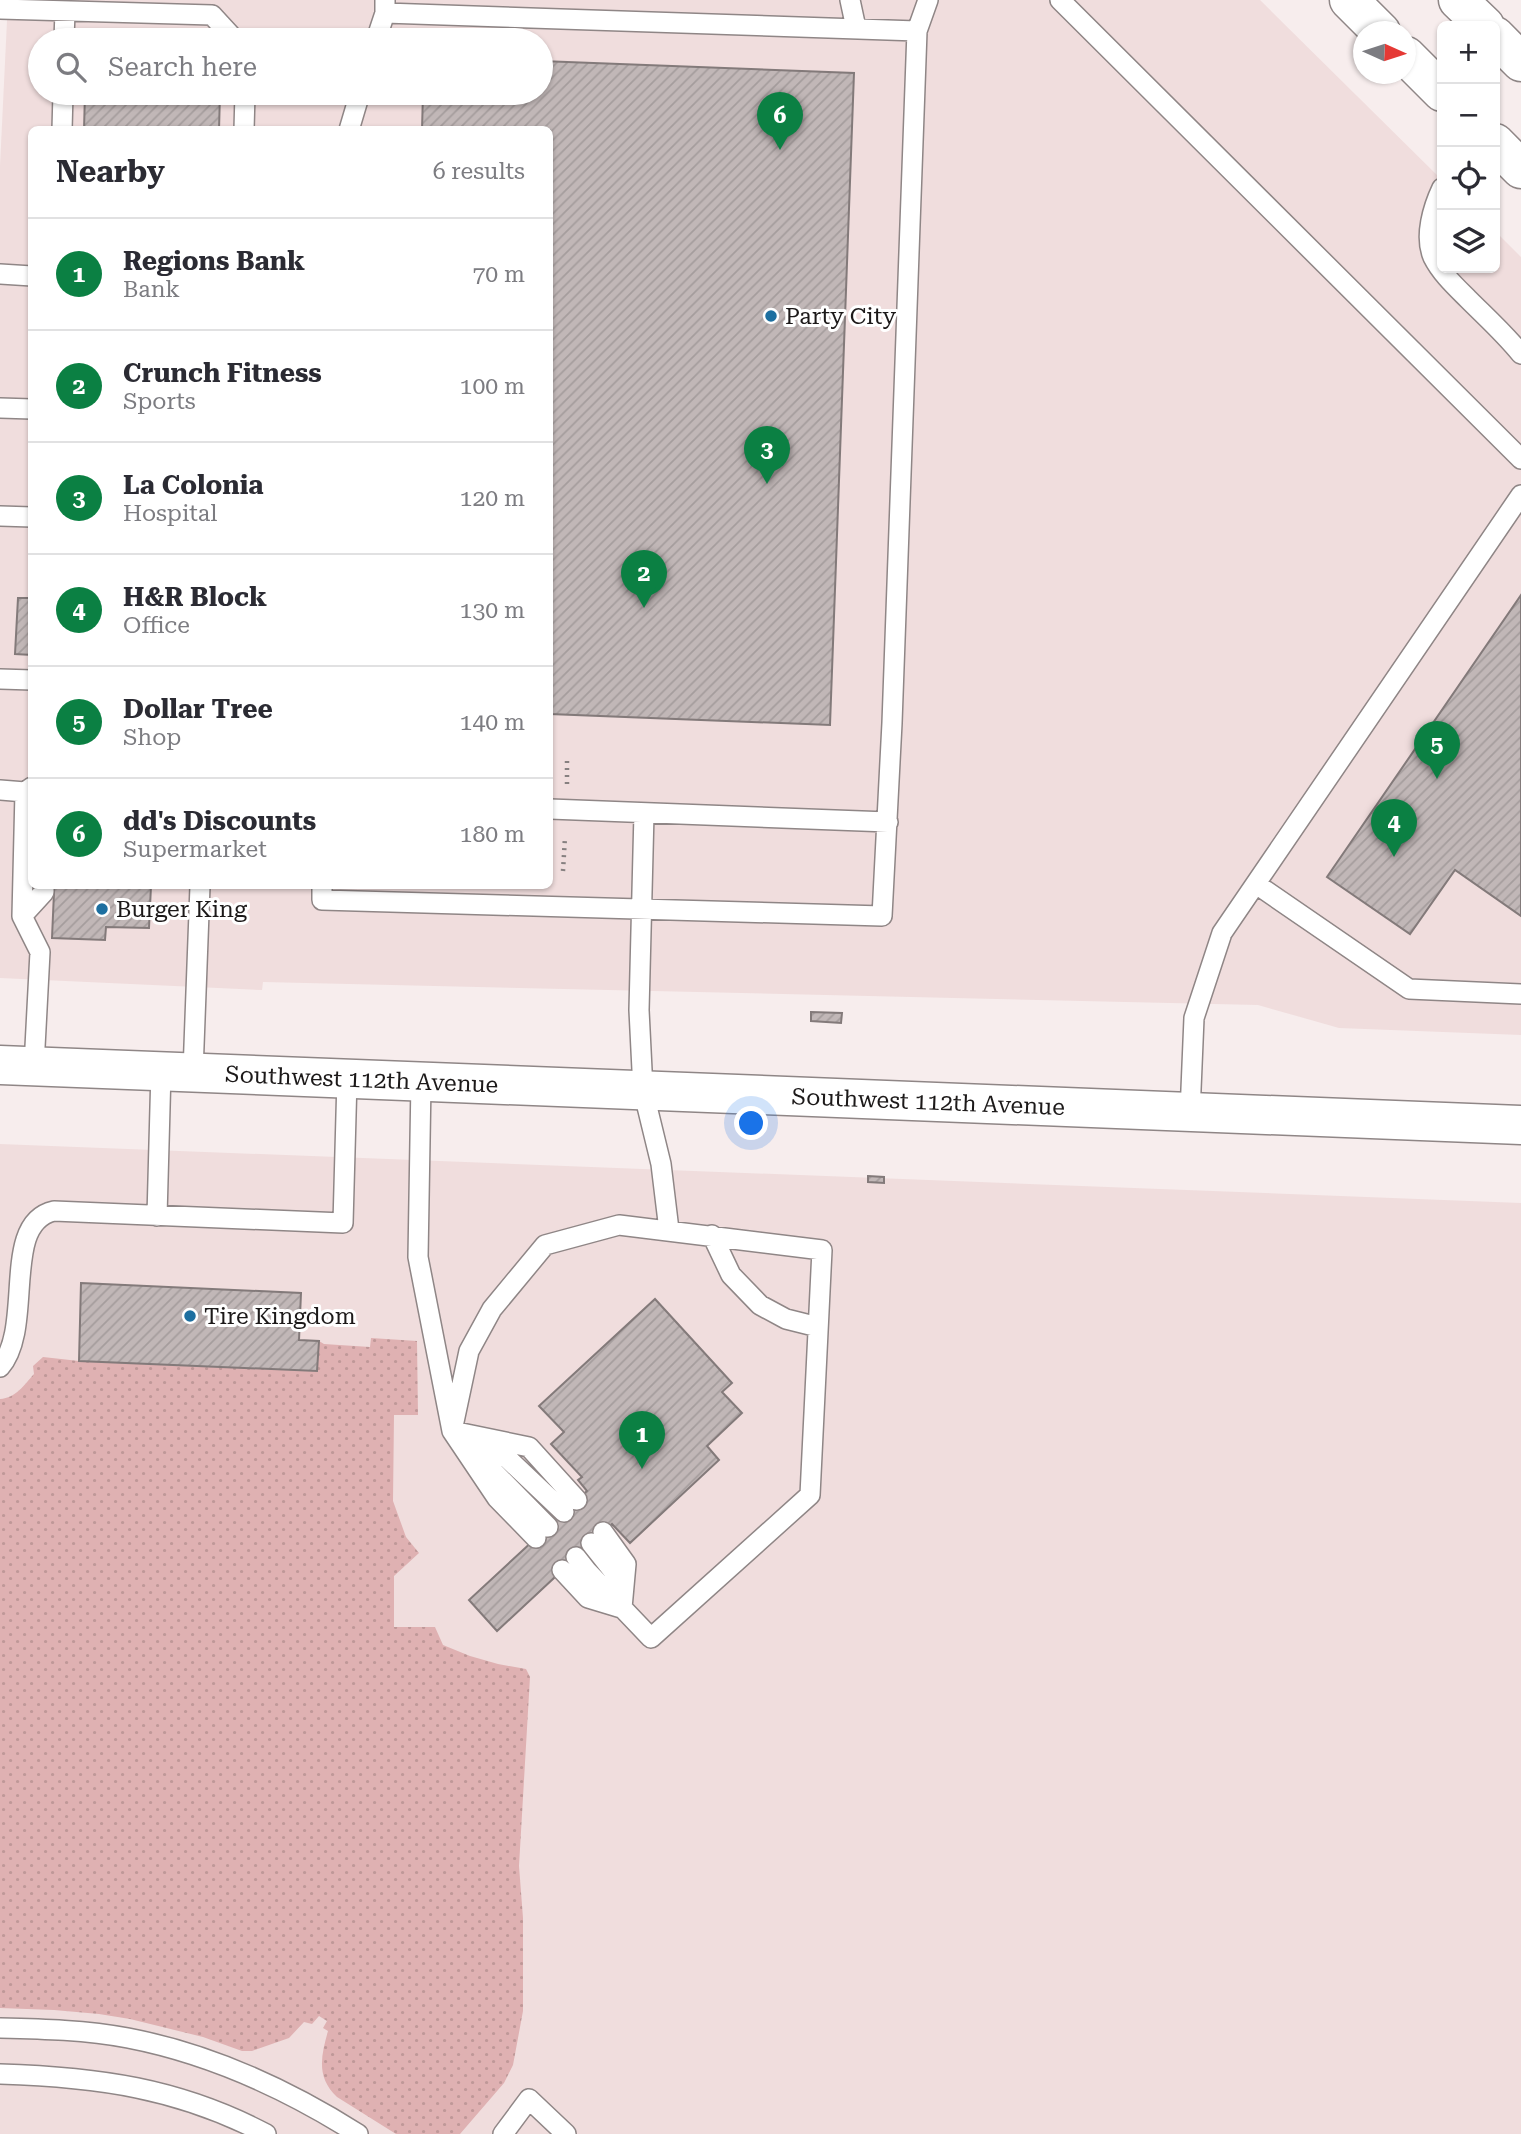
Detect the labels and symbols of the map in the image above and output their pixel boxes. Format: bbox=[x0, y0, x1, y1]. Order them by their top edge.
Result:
north arrow bbox=[1353, 21, 1416, 84]
pin: 6 bbox=[757, 92, 803, 150]
place label: Party City bbox=[785, 303, 897, 330]
marker: Party City bbox=[763, 308, 779, 324]
pin: 3 bbox=[744, 426, 790, 484]
pin: 2 bbox=[621, 550, 667, 608]
pin: 5 bbox=[1414, 721, 1460, 779]
pin: 4 bbox=[1371, 799, 1417, 857]
place label: Burger King bbox=[116, 896, 247, 923]
marker: Burger King bbox=[94, 901, 110, 917]
street label: Southwest 112th Avenue bbox=[225, 1060, 499, 1098]
street label: Southwest 112th Avenue bbox=[791, 1083, 1065, 1120]
your location bbox=[734, 1106, 768, 1140]
place label: Tire Kingdom bbox=[204, 1303, 356, 1330]
marker: Tire Kingdom bbox=[182, 1308, 198, 1324]
pin: 1 bbox=[619, 1411, 665, 1469]

